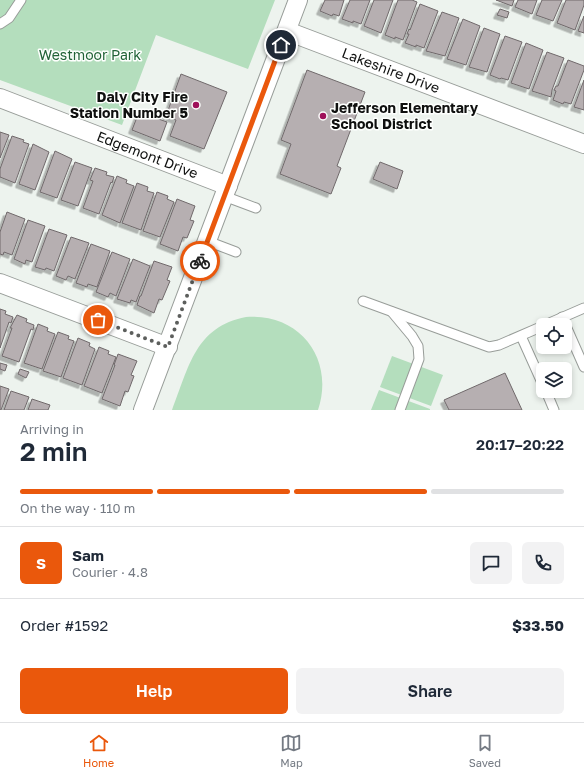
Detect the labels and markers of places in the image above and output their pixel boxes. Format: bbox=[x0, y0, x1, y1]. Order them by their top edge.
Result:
pin bbox=[264, 28, 298, 62]
place label: Daly City Fire Station Number 5 bbox=[70, 88, 188, 121]
place label: Jefferson Elementary School District bbox=[331, 99, 479, 132]
marker: Daly City Fire Station Number 5 bbox=[191, 100, 201, 110]
marker: Jefferson Elementary School District bbox=[318, 111, 328, 121]
pin bbox=[81, 303, 115, 337]

